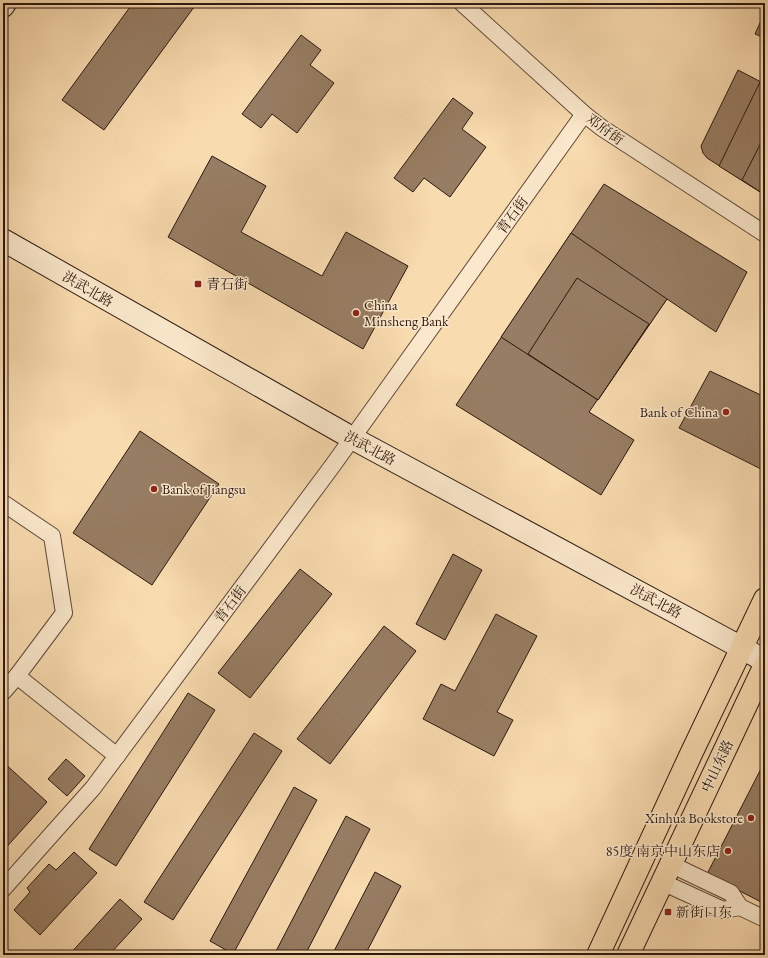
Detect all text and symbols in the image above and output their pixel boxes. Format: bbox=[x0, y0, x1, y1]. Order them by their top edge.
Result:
street label: 邓府街 bbox=[583, 109, 627, 149]
street label: 青石街 bbox=[492, 193, 532, 237]
street label: 洪武北路 bbox=[59, 267, 117, 311]
place label: 青石街 bbox=[206, 275, 248, 293]
marker: 青石街 bbox=[193, 279, 203, 289]
place label: China Minsheng Bank bbox=[364, 296, 449, 330]
marker: China Minsheng Bank bbox=[351, 308, 361, 318]
place label: Bank of China bbox=[640, 403, 718, 421]
marker: Bank of China bbox=[721, 407, 731, 417]
street label: 洪武北路 bbox=[341, 427, 399, 469]
place label: Bank of Jiangsu bbox=[162, 480, 247, 498]
marker: Bank of Jiangsu bbox=[149, 484, 159, 494]
street label: 洪武北路 bbox=[627, 580, 685, 622]
street label: 青石街 bbox=[210, 582, 250, 626]
street label: 中山东路 bbox=[697, 737, 737, 795]
place label: Xinhua Bookstore bbox=[644, 809, 744, 827]
marker: Xinhua Bookstore bbox=[746, 813, 756, 823]
place label: 85度 南京中山东店 bbox=[606, 842, 720, 860]
marker: 85度 南京中山东店 bbox=[723, 846, 733, 856]
place label: 新街口东 bbox=[676, 903, 732, 921]
marker: 新街口东 bbox=[663, 907, 673, 917]

